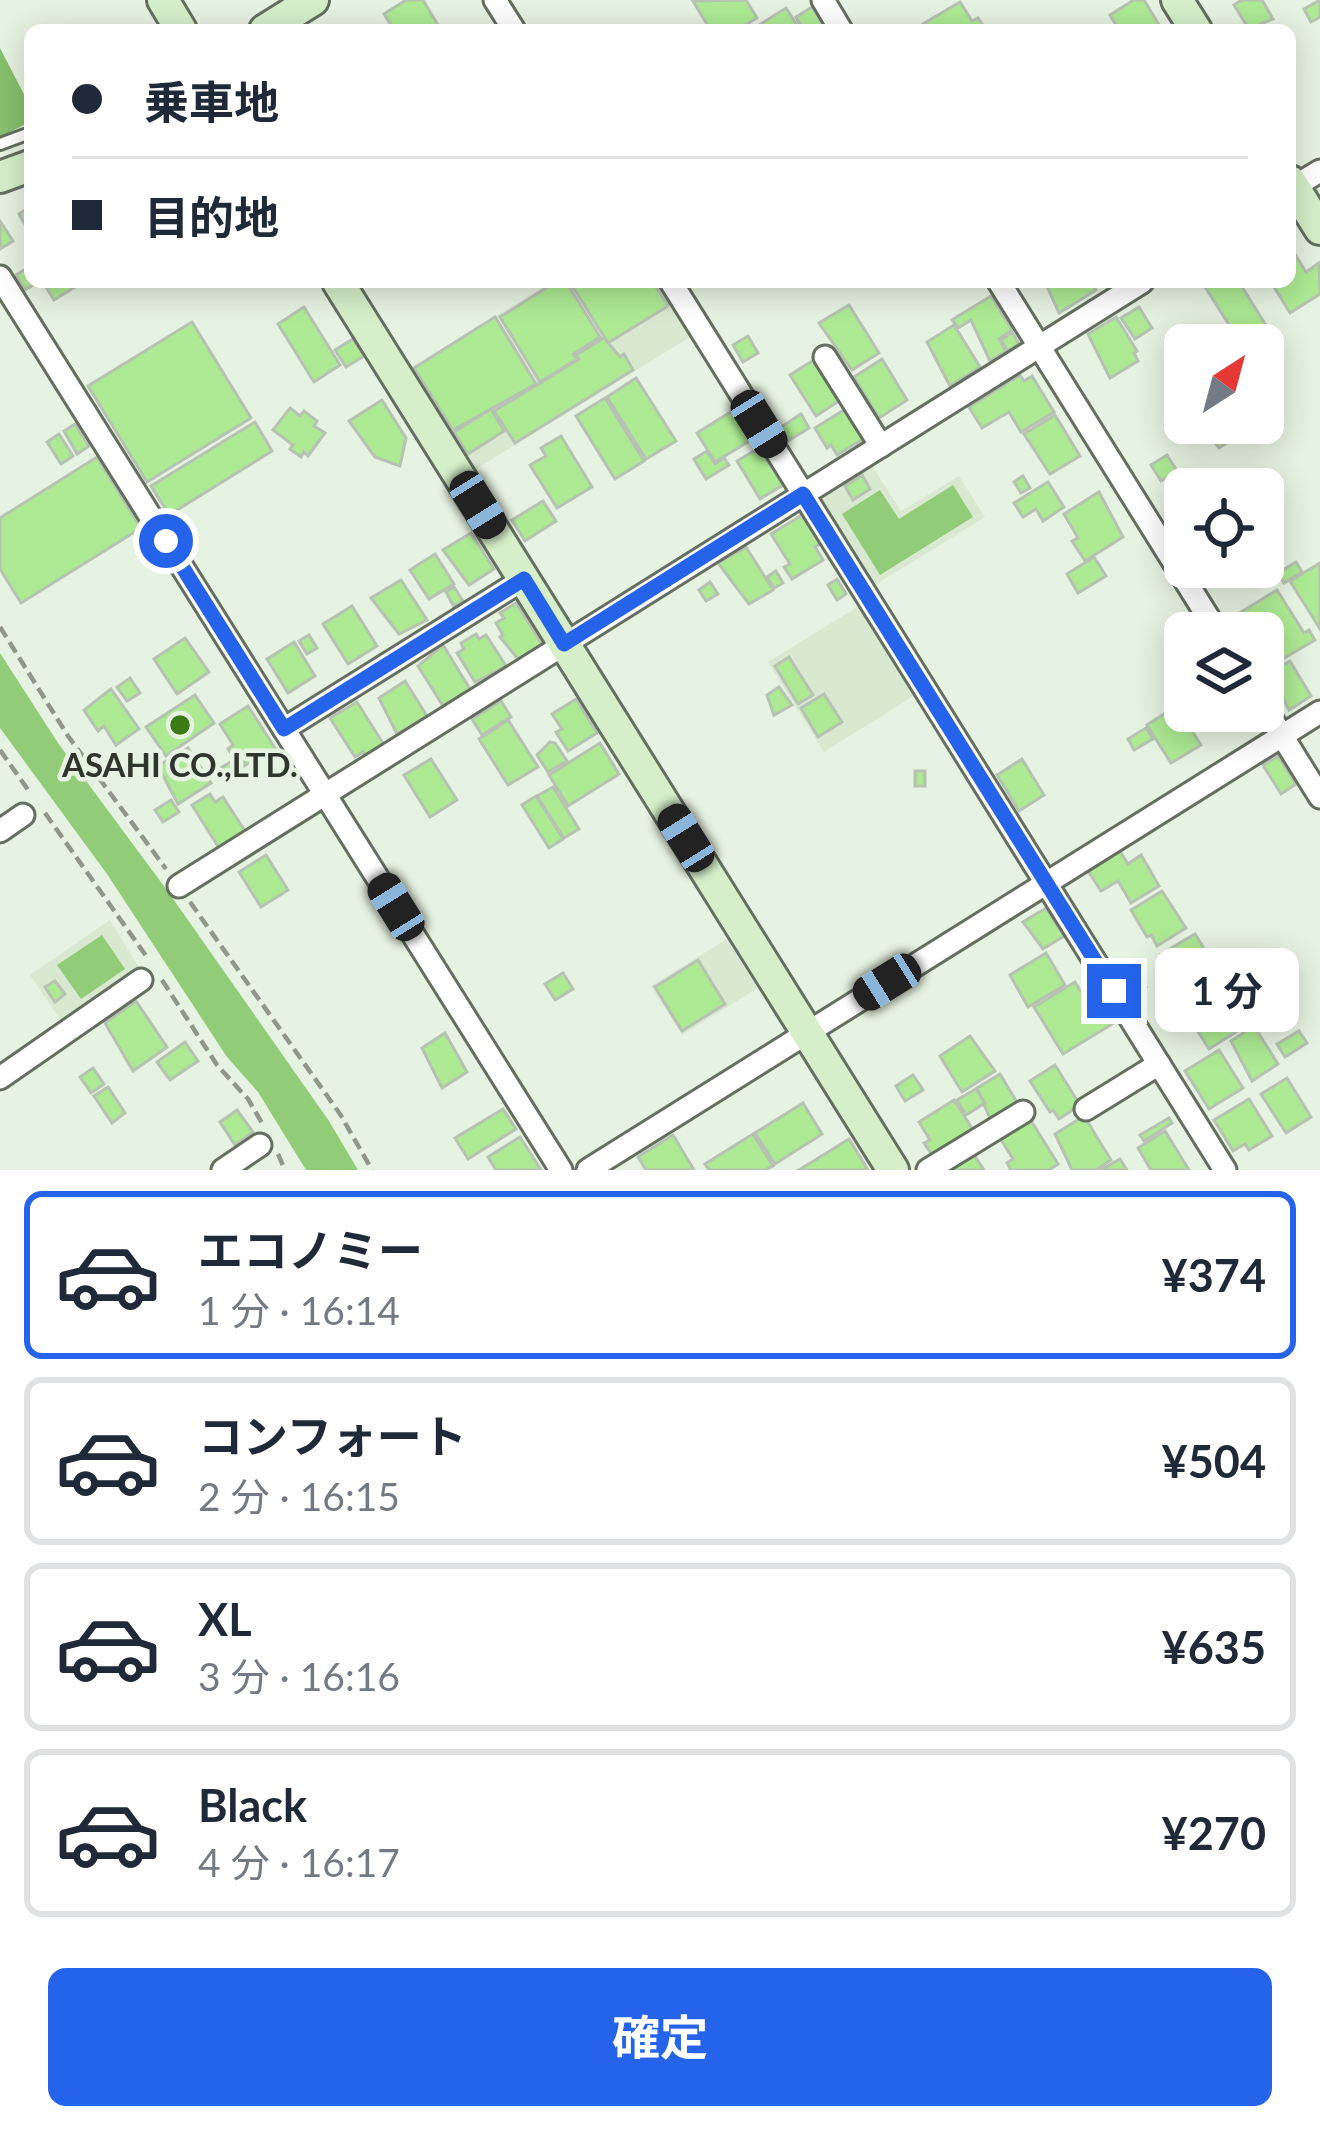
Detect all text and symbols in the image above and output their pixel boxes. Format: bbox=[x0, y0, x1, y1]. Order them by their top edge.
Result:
text: 乗車地 bbox=[144, 75, 279, 129]
text: 目的地 bbox=[144, 190, 279, 244]
north arrow bbox=[1164, 324, 1284, 444]
map controls bbox=[1164, 324, 1284, 732]
car bbox=[725, 384, 793, 464]
car bbox=[444, 465, 512, 545]
button: locate bbox=[1164, 468, 1284, 588]
route start bbox=[139, 514, 193, 568]
button: layers bbox=[1164, 612, 1284, 732]
marker: ASAHI CO.,LTD. bbox=[167, 712, 193, 738]
place label: ASAHI CO.,LTD. bbox=[61, 744, 298, 784]
car bbox=[652, 798, 720, 878]
car bbox=[362, 867, 430, 947]
car bbox=[847, 948, 927, 1016]
callout: 1 分 bbox=[1156, 949, 1300, 1033]
route end bbox=[1087, 964, 1141, 1018]
text: 1 分 bbox=[1191, 967, 1263, 1013]
icon: car bbox=[54, 1221, 162, 1329]
text: エコノミー bbox=[198, 1223, 423, 1277]
text: ¥374 bbox=[1162, 1248, 1266, 1302]
text: 1 分 · 16:14 bbox=[198, 1287, 400, 1333]
icon: car bbox=[54, 1407, 162, 1515]
text: コンフォート bbox=[198, 1409, 467, 1463]
text: ¥504 bbox=[1162, 1434, 1266, 1488]
text: 2 分 · 16:15 bbox=[198, 1473, 400, 1519]
text: XL bbox=[198, 1592, 252, 1646]
icon: car bbox=[54, 1593, 162, 1701]
text: ¥635 bbox=[1162, 1620, 1266, 1674]
text: 3 分 · 16:16 bbox=[198, 1653, 400, 1699]
text: Black bbox=[198, 1778, 307, 1832]
icon: car bbox=[54, 1779, 162, 1887]
text: ¥270 bbox=[1162, 1806, 1266, 1860]
text: 4 分 · 16:17 bbox=[198, 1839, 400, 1885]
button: 確定 bbox=[48, 1968, 1272, 2106]

